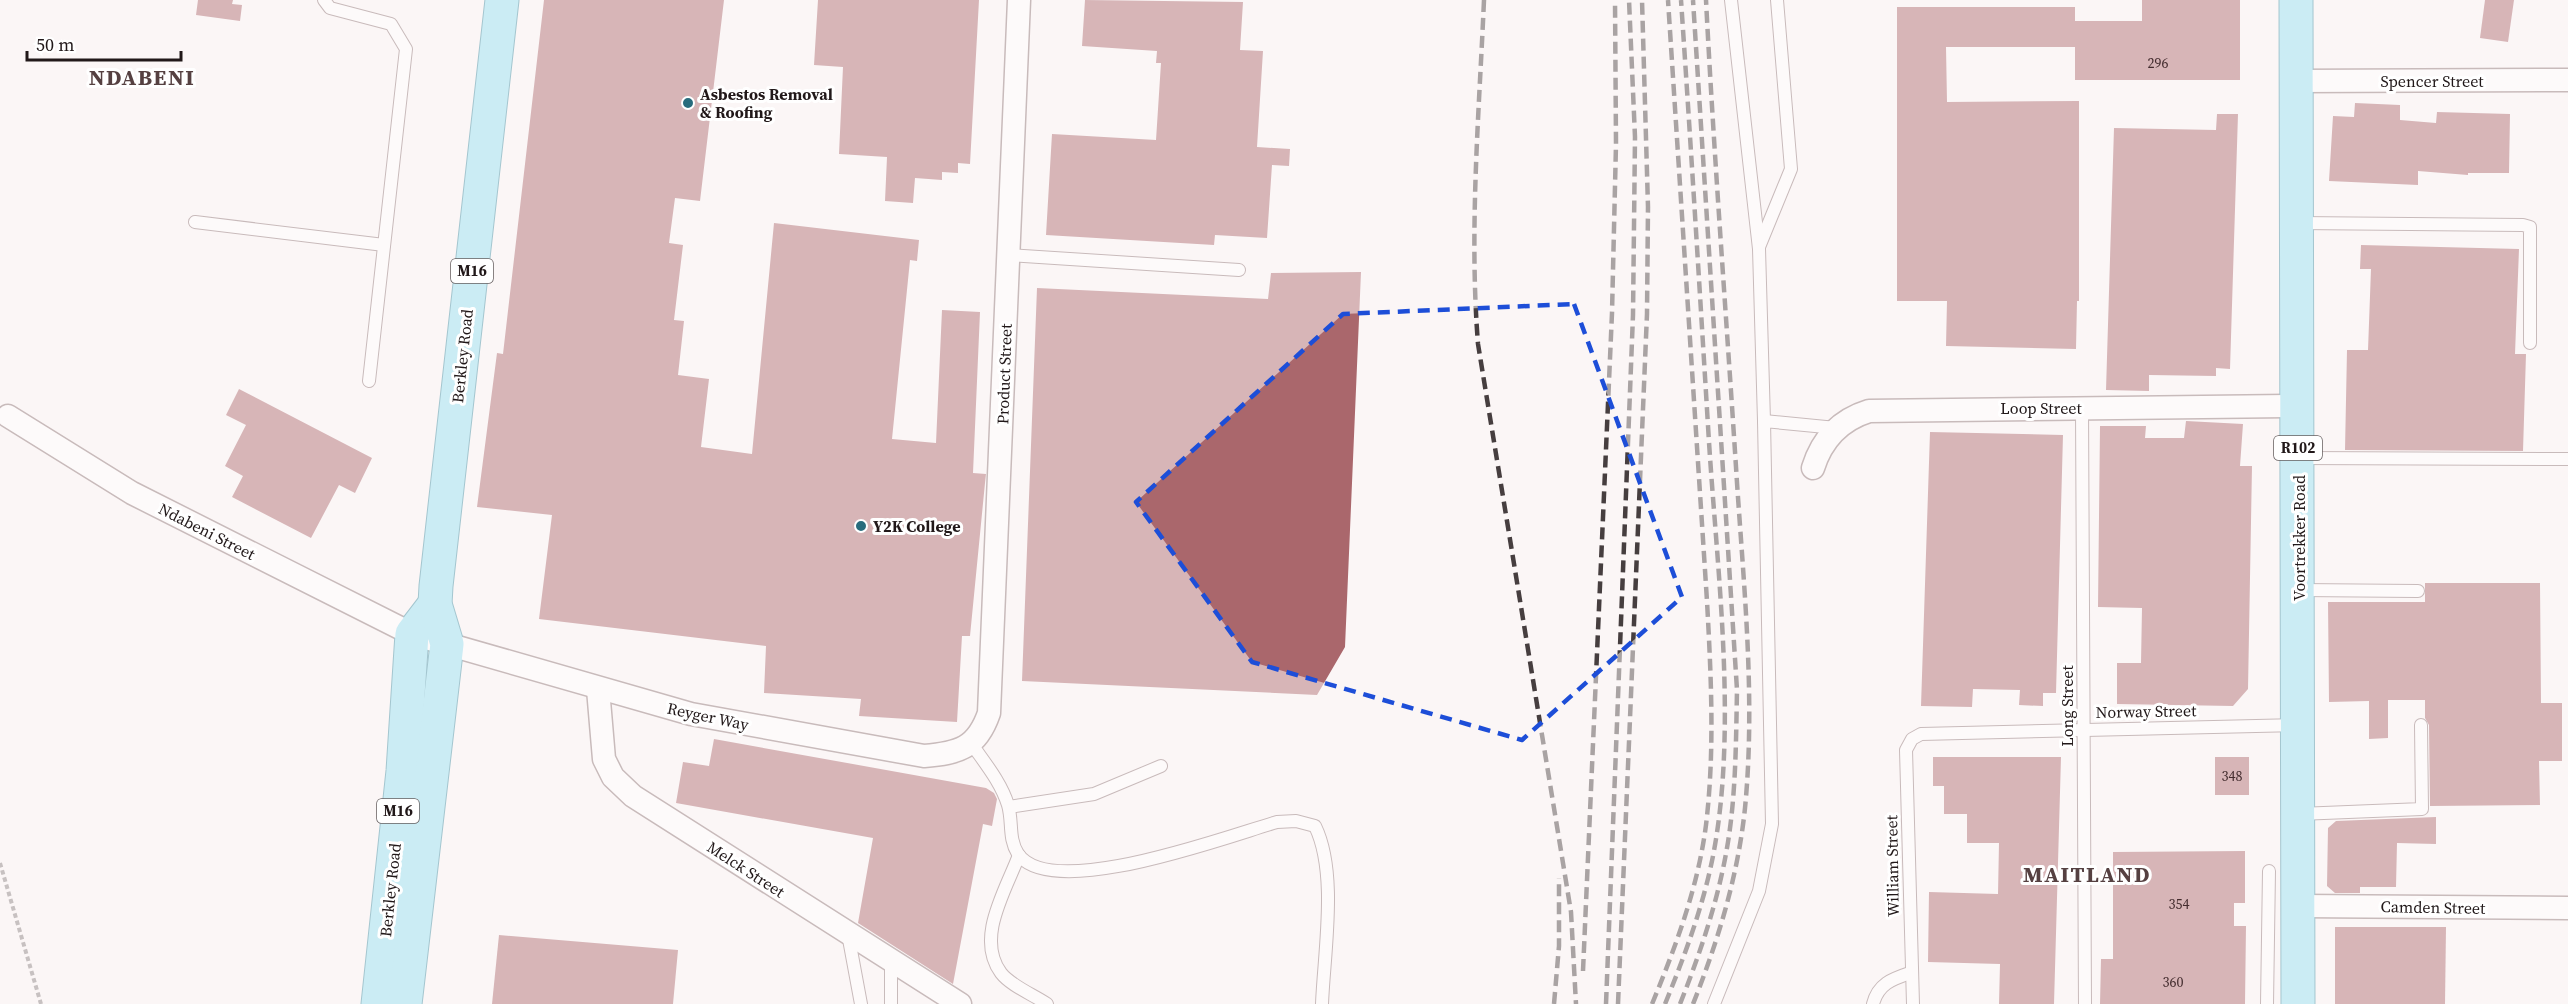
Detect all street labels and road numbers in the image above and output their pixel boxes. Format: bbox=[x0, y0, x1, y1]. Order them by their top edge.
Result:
street label: Spencer Street bbox=[2380, 70, 2484, 92]
road number: M16 bbox=[451, 259, 493, 283]
street label: Berkley Road bbox=[446, 308, 478, 404]
street label: Product Street bbox=[991, 322, 1017, 425]
street label: Loop Street bbox=[2000, 397, 2082, 419]
road number: R102 bbox=[2274, 436, 2322, 460]
street label: Voortrekker Road bbox=[2288, 475, 2310, 601]
street label: Ndabeni Street bbox=[155, 497, 260, 565]
street label: Long Street bbox=[2056, 665, 2078, 747]
street label: Reyger Way bbox=[665, 697, 752, 736]
street label: Norway Street bbox=[2096, 699, 2197, 723]
road number: M16 bbox=[377, 799, 419, 823]
street label: William Street bbox=[1880, 814, 1904, 917]
street label: Melck Street bbox=[703, 836, 790, 903]
street label: Berkley Road bbox=[374, 842, 406, 938]
street label: Camden Street bbox=[2381, 895, 2486, 919]

